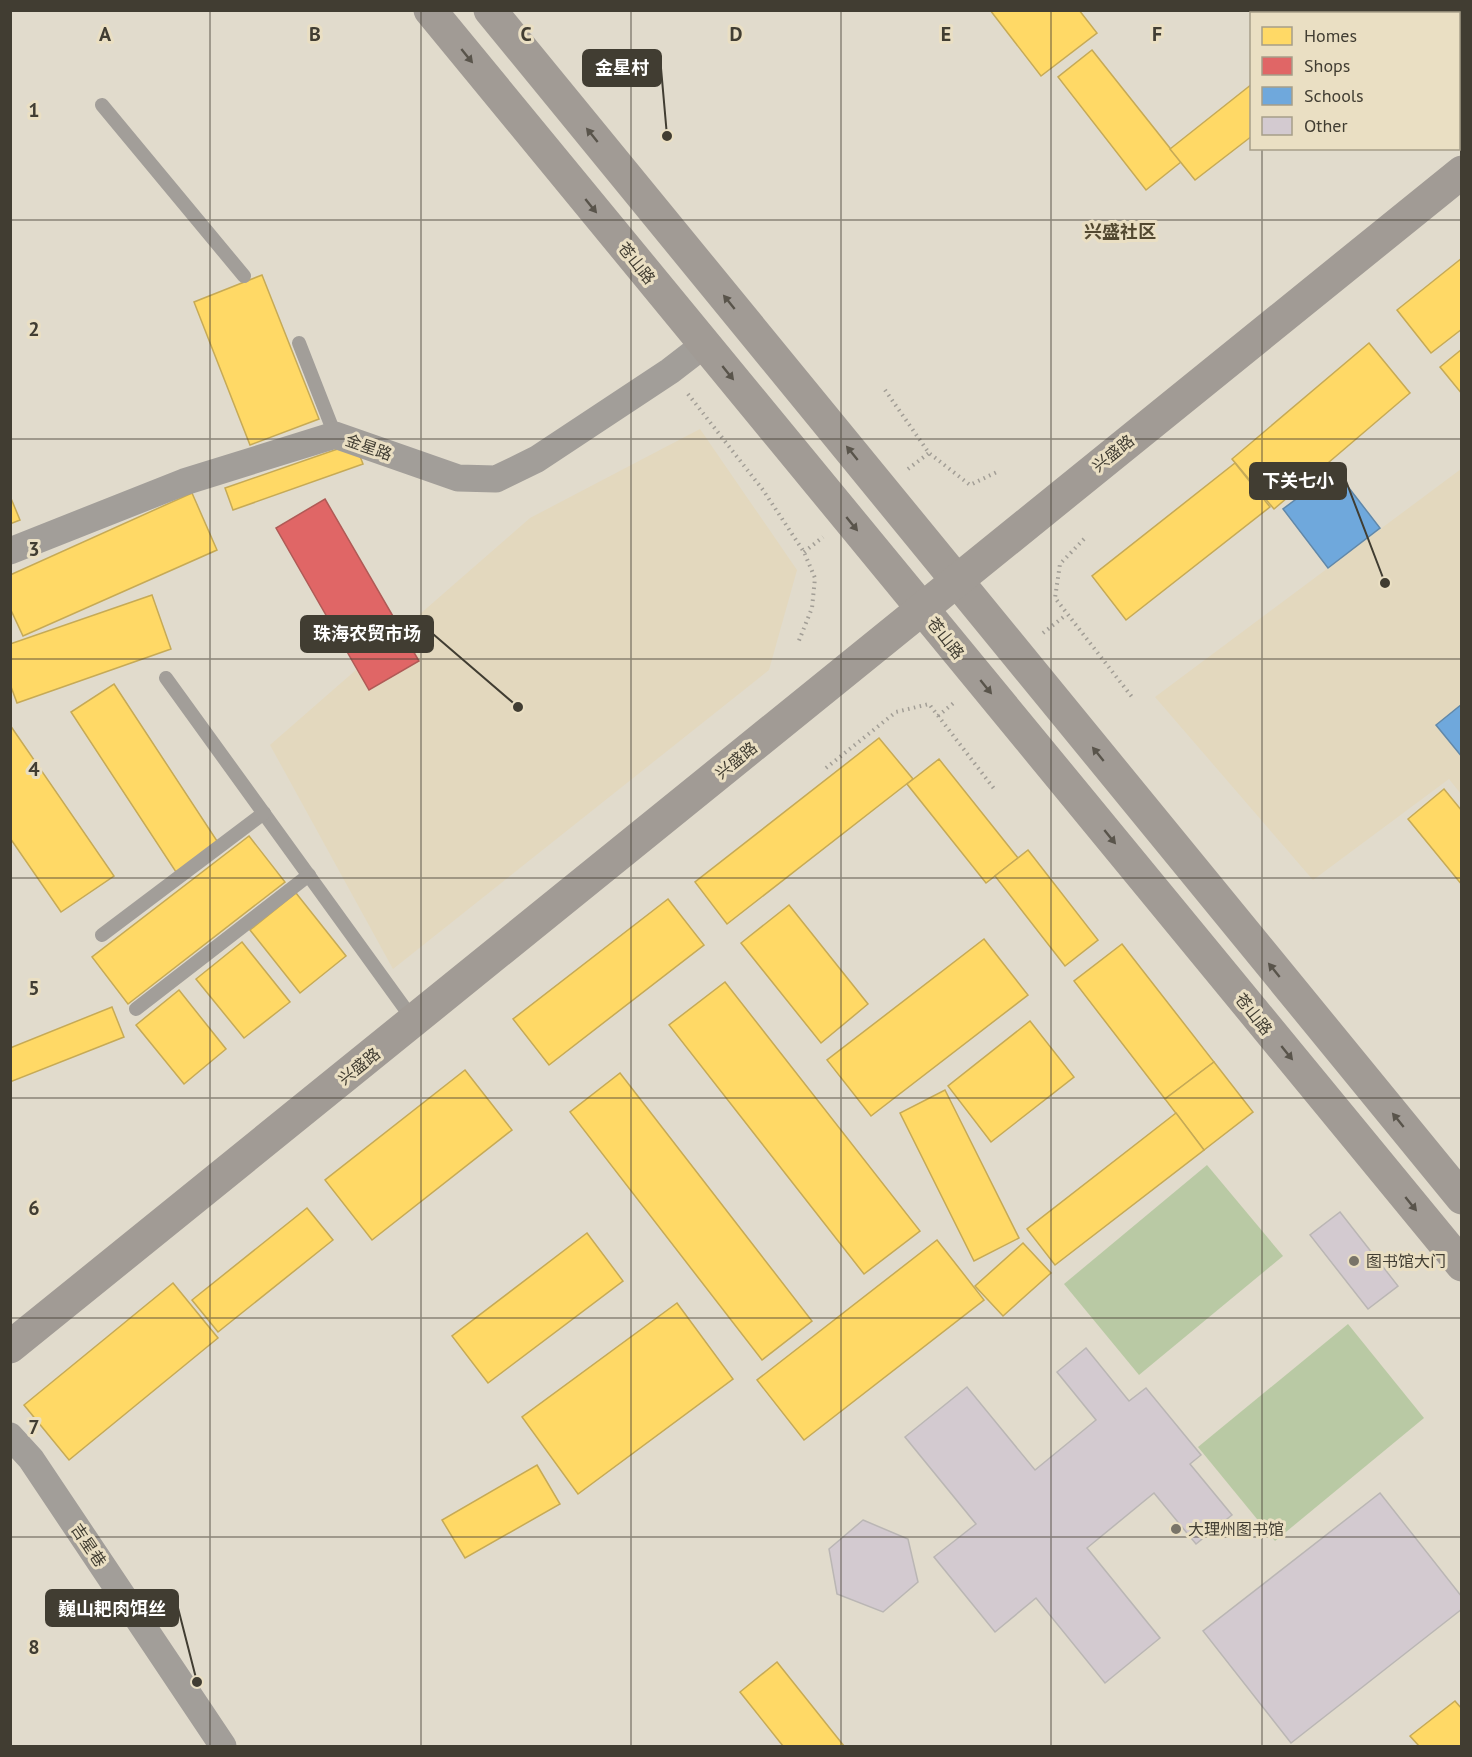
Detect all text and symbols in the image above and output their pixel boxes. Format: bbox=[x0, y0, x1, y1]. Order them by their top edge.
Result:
legend bbox=[1250, 12, 1460, 150]
text: A bbox=[99, 21, 112, 47]
text: B bbox=[309, 21, 321, 47]
text: C bbox=[520, 21, 532, 47]
text: D bbox=[730, 21, 743, 47]
text: E bbox=[941, 21, 951, 47]
text: F bbox=[1152, 21, 1162, 47]
text: Homes bbox=[1304, 24, 1357, 47]
one-way arrow bbox=[461, 48, 474, 64]
callout: 金星村 bbox=[583, 50, 661, 86]
text: Shops bbox=[1304, 54, 1350, 77]
text: 金星村 bbox=[595, 56, 649, 79]
text: Schools bbox=[1304, 84, 1364, 107]
text: 1 bbox=[28, 97, 40, 123]
text: Other bbox=[1304, 114, 1348, 137]
one-way arrow bbox=[586, 128, 599, 143]
one-way arrow bbox=[585, 199, 597, 214]
district label: 兴盛社区 bbox=[1084, 220, 1156, 243]
street label: 苍山路 bbox=[614, 238, 660, 288]
one-way arrow bbox=[723, 295, 736, 310]
text: 2 bbox=[28, 316, 40, 342]
one-way arrow bbox=[722, 365, 735, 381]
street label: 金星路 bbox=[343, 430, 395, 464]
street label: 兴盛路 bbox=[1088, 430, 1138, 476]
one-way arrow bbox=[846, 445, 859, 461]
callout: 下关七小 bbox=[1250, 463, 1346, 499]
text: 下关七小 bbox=[1262, 469, 1334, 492]
one-way arrow bbox=[845, 516, 858, 531]
text: 3 bbox=[28, 536, 40, 562]
street label: 苍山路 bbox=[923, 613, 969, 663]
callout: 珠海农贸市场 bbox=[301, 616, 433, 652]
text: 珠海农贸市场 bbox=[313, 622, 421, 645]
one-way arrow bbox=[979, 679, 992, 694]
street label: 兴盛路 bbox=[711, 737, 761, 783]
one-way arrow bbox=[1091, 746, 1104, 762]
text: 4 bbox=[28, 756, 40, 782]
one-way arrow bbox=[1103, 830, 1115, 845]
one-way arrow bbox=[1269, 962, 1281, 977]
text: 5 bbox=[28, 975, 40, 1001]
street label: 苍山路 bbox=[1231, 989, 1277, 1039]
street label: 兴盛路 bbox=[334, 1043, 384, 1089]
one-way arrow bbox=[1280, 1045, 1293, 1061]
one-way arrow bbox=[1392, 1113, 1405, 1128]
text: 6 bbox=[28, 1195, 40, 1221]
one-way arrow bbox=[1404, 1196, 1416, 1211]
place label: 图书馆大门 bbox=[1366, 1251, 1446, 1271]
marker: 图书馆大门 bbox=[1347, 1254, 1361, 1268]
text: 7 bbox=[28, 1414, 40, 1440]
place label: 大理州图书馆 bbox=[1188, 1519, 1284, 1539]
street label: 吉星巷 bbox=[67, 1520, 111, 1570]
marker: 大理州图书馆 bbox=[1169, 1522, 1183, 1536]
callout: 巍山耙肉饵丝 bbox=[46, 1590, 178, 1626]
text: 巍山耙肉饵丝 bbox=[58, 1597, 166, 1620]
text: 8 bbox=[28, 1634, 40, 1660]

